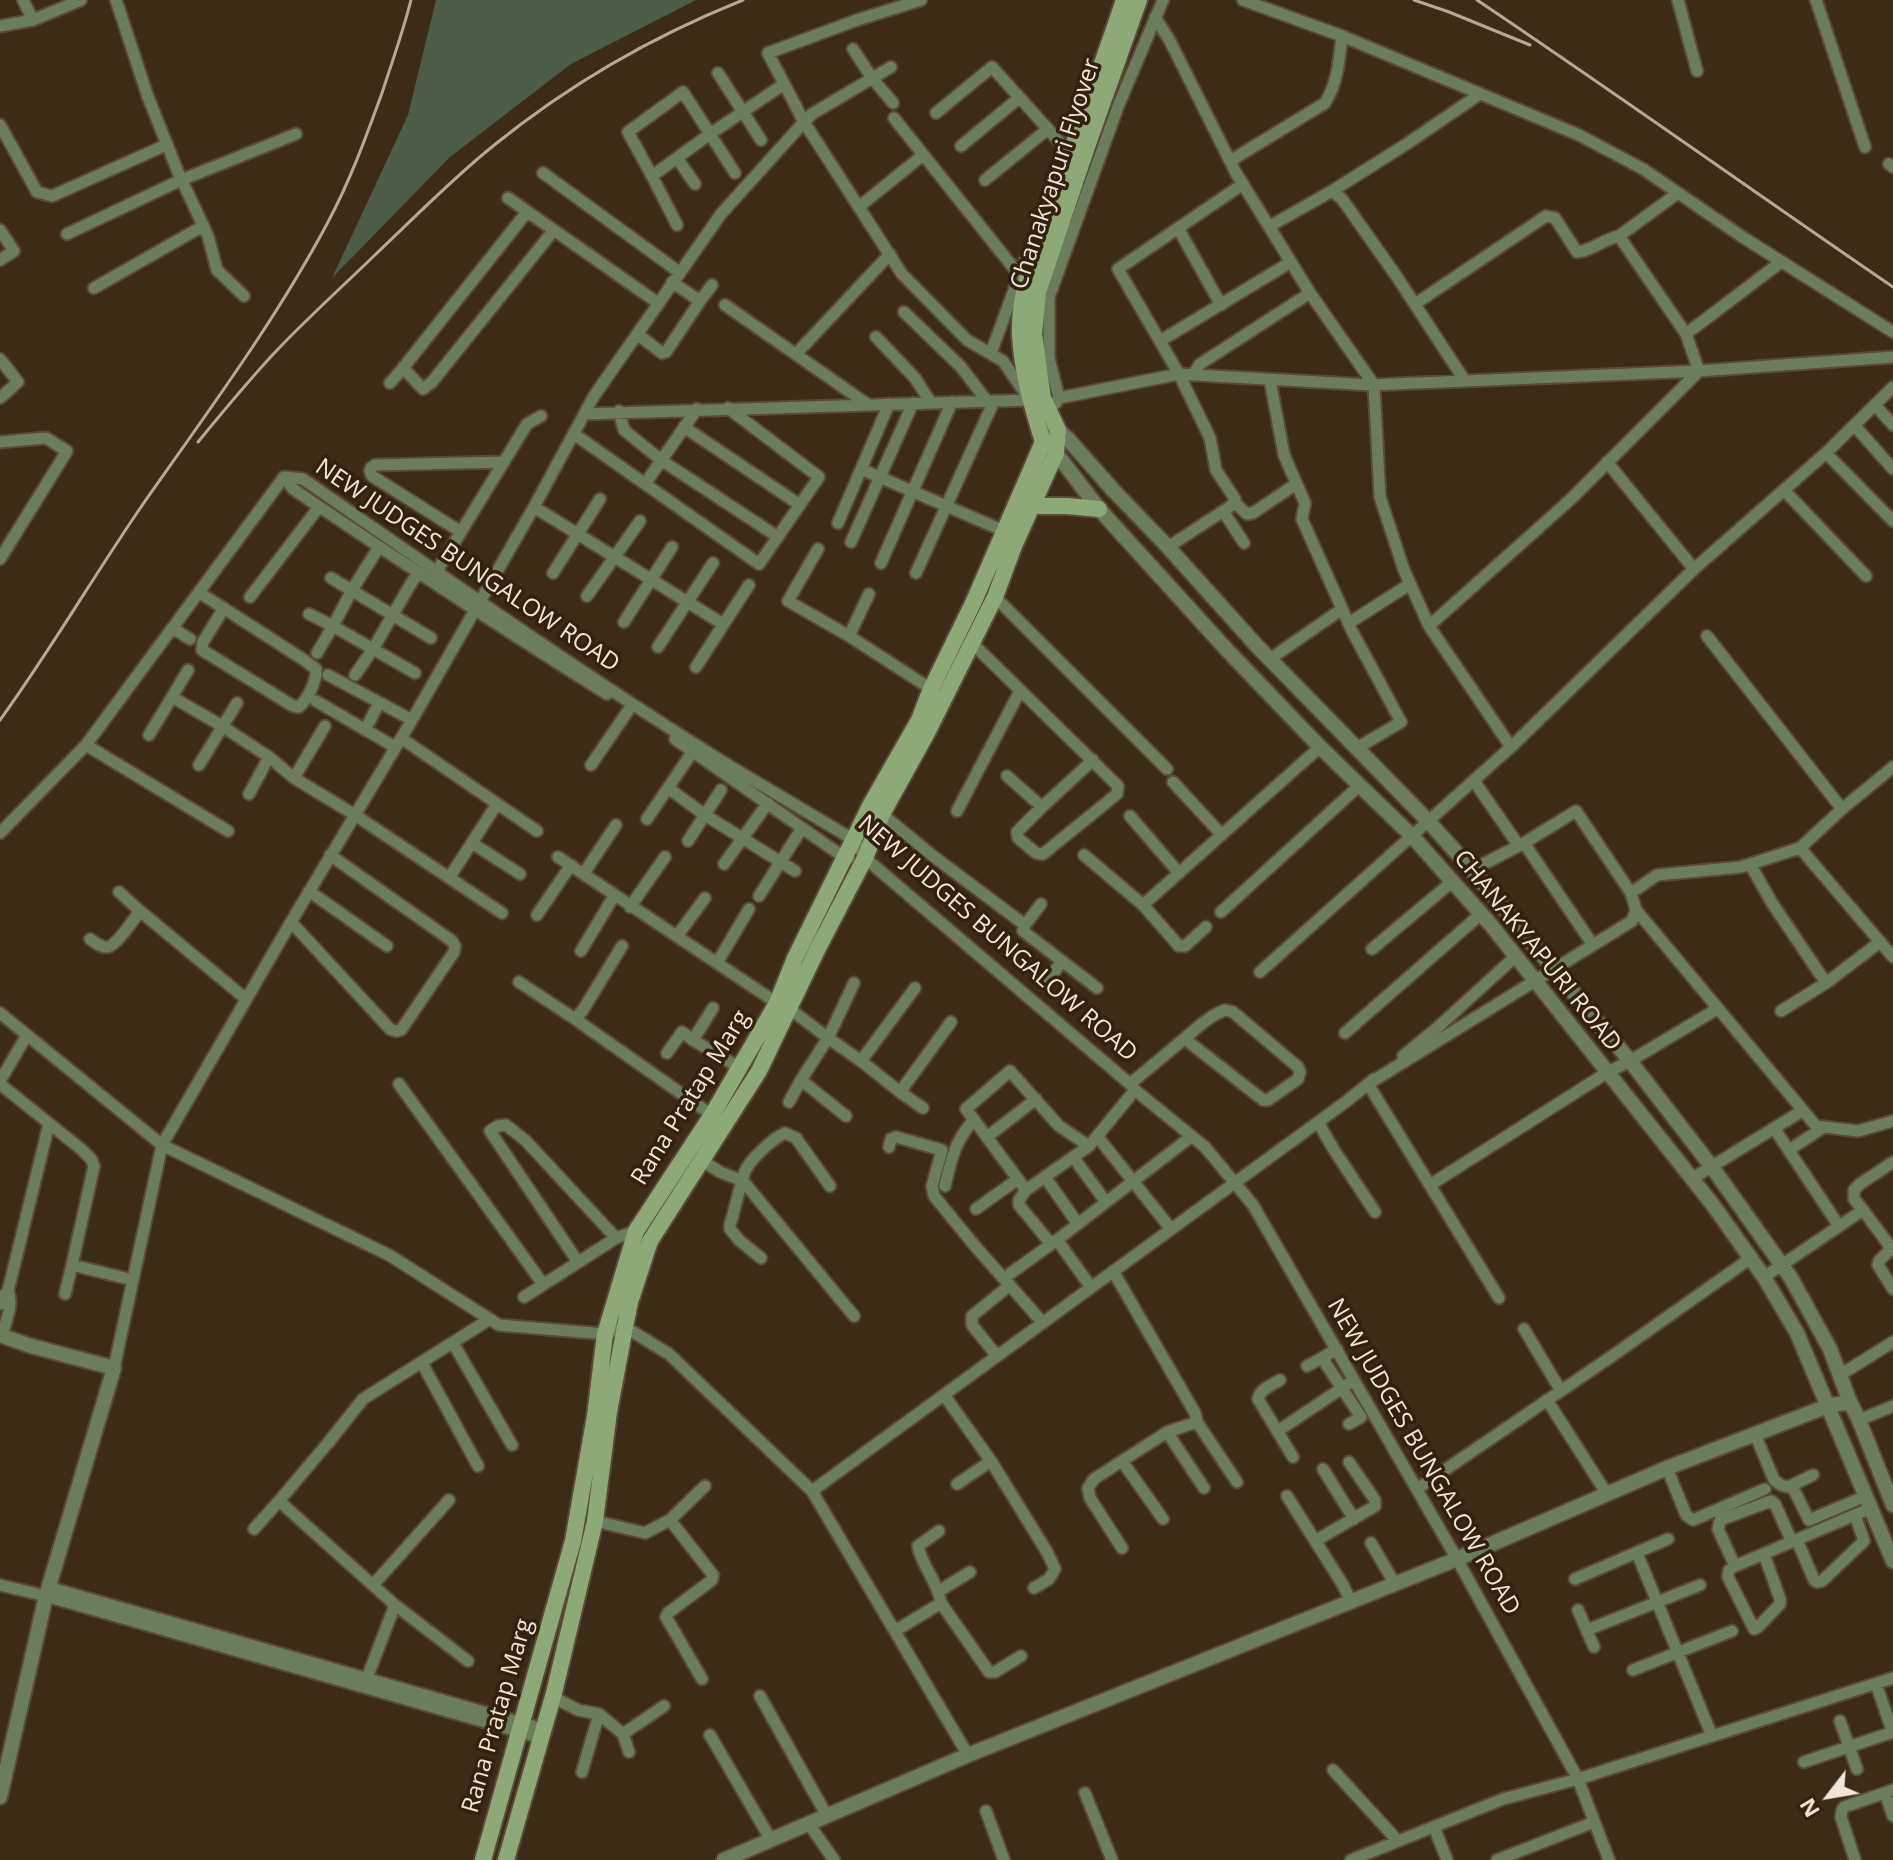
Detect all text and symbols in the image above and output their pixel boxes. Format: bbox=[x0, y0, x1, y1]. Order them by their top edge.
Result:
street label: Chanakyapuri Flyover bbox=[1005, 55, 1107, 293]
street label: NEW JUDGES BUNGALOW ROAD bbox=[309, 453, 625, 679]
street label: NEW JUDGES BUNGALOW ROAD bbox=[851, 810, 1143, 1068]
street label: CHANAKYAPURI ROAD bbox=[1447, 845, 1627, 1057]
street label: Rana Pratap Marg bbox=[626, 1005, 756, 1191]
street label: NEW JUDGES BUNGALOW ROAD bbox=[1320, 1294, 1526, 1620]
street label: Rana Pratap Marg bbox=[457, 1616, 539, 1816]
north arrow bbox=[1789, 1756, 1869, 1836]
text: N bbox=[1791, 1793, 1826, 1824]

